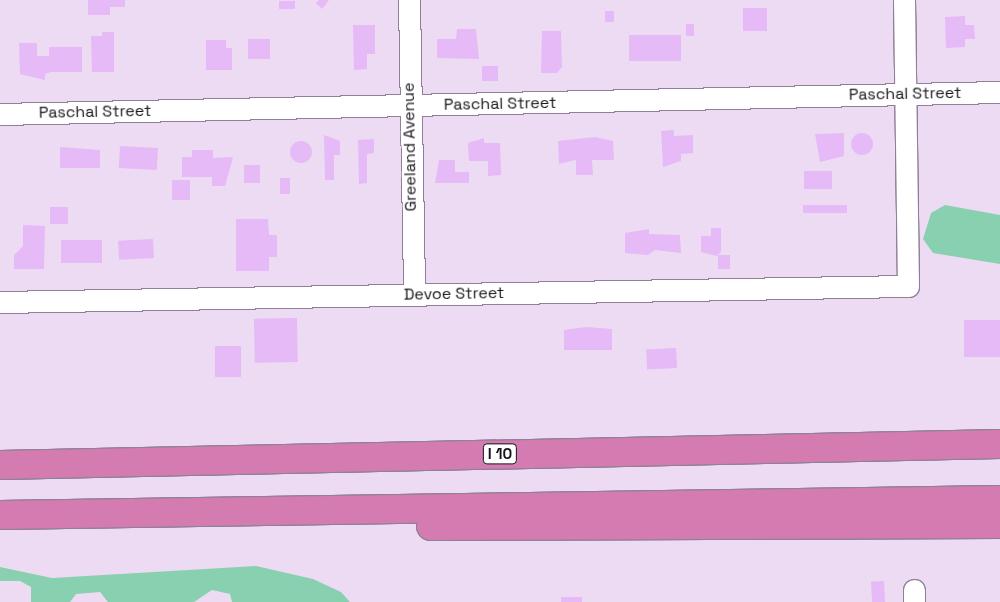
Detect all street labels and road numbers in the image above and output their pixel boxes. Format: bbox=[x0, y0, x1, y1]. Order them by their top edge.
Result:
street label: Greeland Avenue bbox=[399, 82, 421, 212]
street label: Paschal Street bbox=[849, 83, 961, 105]
street label: Paschal Street bbox=[444, 93, 556, 115]
street label: Paschal Street bbox=[39, 101, 151, 123]
street label: Devoe Street bbox=[404, 284, 504, 304]
road number: I 10 bbox=[482, 442, 518, 466]

